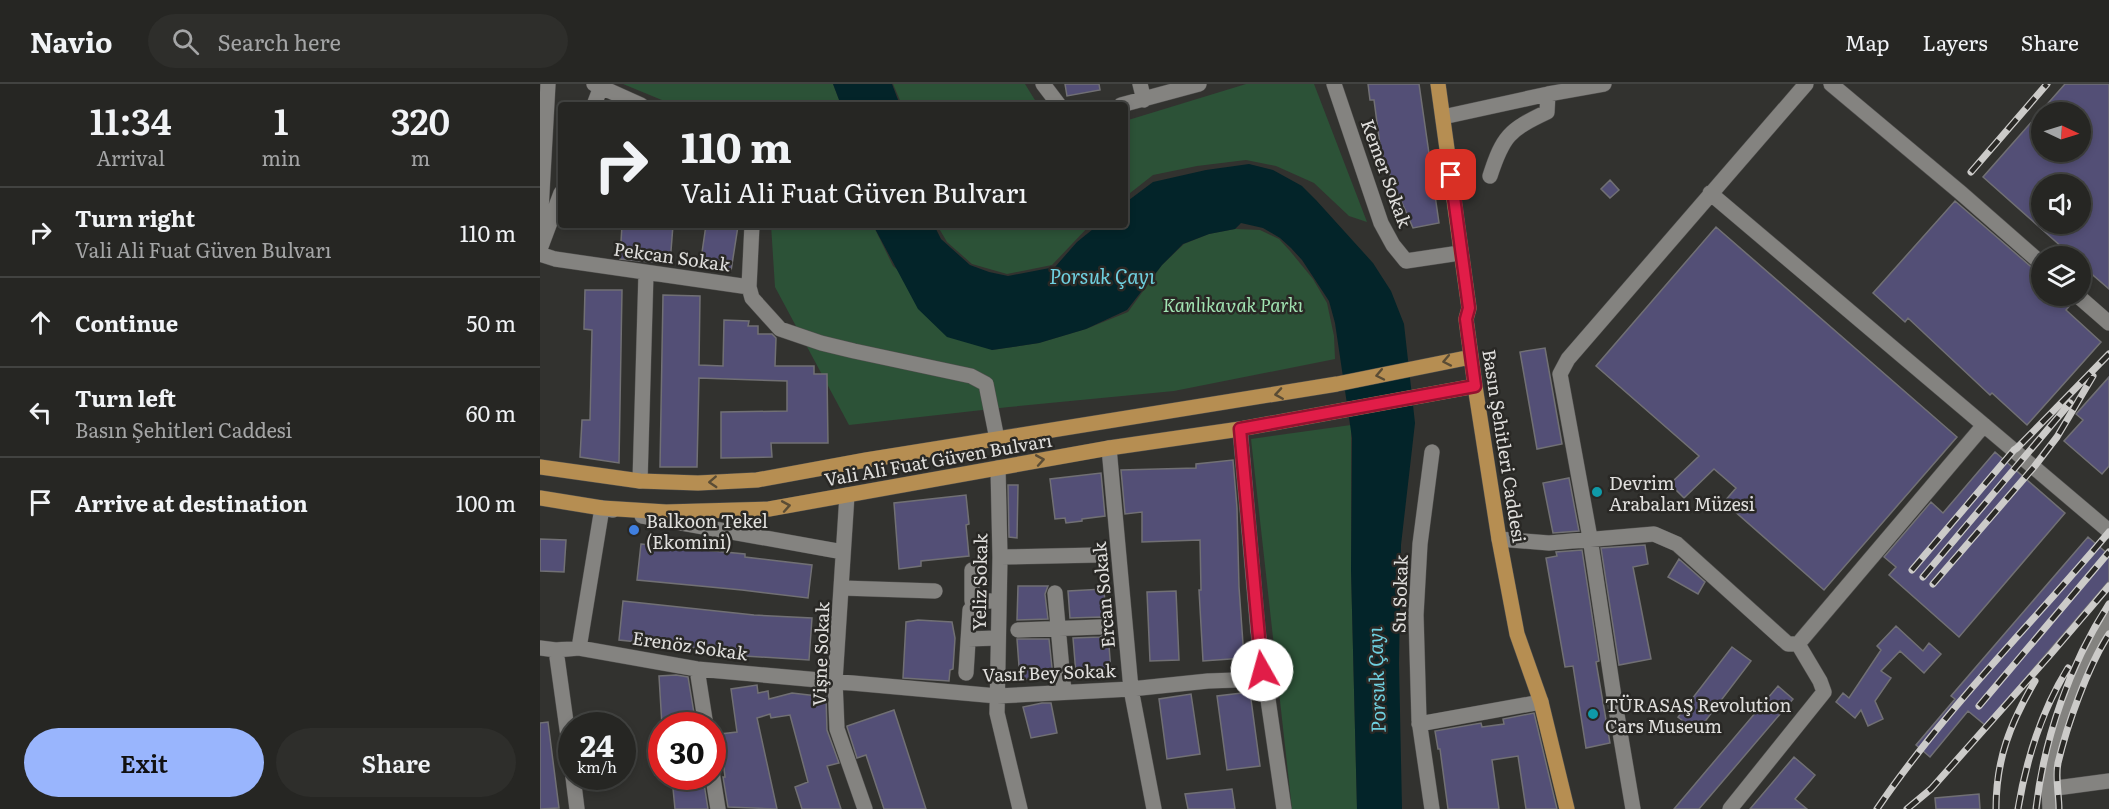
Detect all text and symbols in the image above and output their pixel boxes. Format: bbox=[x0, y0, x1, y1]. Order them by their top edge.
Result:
search box bbox=[148, 14, 568, 68]
text: Navio bbox=[30, 20, 112, 62]
icon: search bbox=[169, 25, 202, 58]
text: Search here bbox=[217, 25, 341, 58]
text: Map bbox=[1845, 26, 1890, 57]
text: Layers bbox=[1923, 26, 1988, 57]
text: Share bbox=[2021, 26, 2079, 57]
text: 11:34 bbox=[90, 93, 172, 146]
text: 1 bbox=[274, 93, 289, 146]
text: 320 bbox=[391, 93, 450, 146]
north arrow bbox=[2031, 102, 2091, 162]
map controls bbox=[2031, 102, 2091, 306]
text: 110 m bbox=[681, 114, 792, 176]
street label: Kemer Sokak bbox=[1355, 115, 1419, 232]
icon: right bbox=[582, 126, 660, 204]
text: Arrival bbox=[97, 142, 165, 172]
text: min bbox=[262, 142, 301, 172]
text: m bbox=[411, 142, 430, 172]
pin bbox=[1425, 149, 1476, 200]
icon: arrive bbox=[1434, 158, 1467, 191]
text: Vali Ali Fuat Güven Bulvarı bbox=[681, 171, 1027, 211]
button: sound bbox=[2031, 174, 2091, 234]
text: Turn right bbox=[75, 201, 195, 234]
icon: right bbox=[24, 216, 57, 249]
text: 110 m bbox=[460, 216, 516, 249]
text: Vali Ali Fuat Güven Bulvarı bbox=[75, 234, 331, 264]
street label: Pekcan Sokak bbox=[612, 234, 733, 278]
button: layers bbox=[2031, 246, 2091, 306]
water label: Porsuk Çayı bbox=[1049, 260, 1155, 290]
park label: Kanlıkavak Parkı bbox=[1163, 291, 1304, 318]
icon: ahead bbox=[24, 306, 57, 339]
text: Continue bbox=[75, 306, 178, 339]
text: 50 m bbox=[466, 306, 516, 339]
street label: Basın Şehitleri Caddesi bbox=[1476, 347, 1534, 545]
one-way arrow bbox=[1442, 354, 1452, 367]
one-way arrow bbox=[1375, 368, 1385, 381]
text: Turn left bbox=[75, 381, 176, 414]
one-way arrow bbox=[1275, 387, 1284, 399]
icon: left bbox=[24, 396, 57, 429]
text: 60 m bbox=[466, 396, 516, 429]
text: Basın Şehitleri Caddesi bbox=[75, 414, 292, 444]
street label: Vali Ali Fuat Güven Bulvarı bbox=[822, 426, 1054, 492]
one-way arrow bbox=[1035, 455, 1045, 467]
place label: Devrim Arabaları Müzesi bbox=[1609, 469, 1755, 517]
one-way arrow bbox=[709, 476, 718, 489]
marker: Devrim Arabaları Müzesi bbox=[1590, 485, 1604, 499]
icon: arrive bbox=[24, 486, 57, 519]
text: Arrive at destination bbox=[75, 486, 308, 519]
text: 100 m bbox=[456, 486, 516, 519]
one-way arrow bbox=[781, 500, 791, 513]
place label: Balkoon Tekel (Ekomini) bbox=[646, 507, 768, 555]
marker: Balkoon Tekel (Ekomini) bbox=[627, 523, 641, 537]
street label: Yeliz Sokak bbox=[965, 532, 993, 631]
street label: Ercan Sokak bbox=[1085, 540, 1121, 649]
street label: Su Sokak bbox=[1384, 553, 1414, 634]
street label: Vişne Sokak bbox=[805, 600, 835, 707]
street label: Erenöz Sokak bbox=[631, 624, 750, 667]
water label: Porsuk Çayı bbox=[1358, 626, 1392, 734]
position arrow bbox=[1230, 638, 1294, 702]
street label: Vasıf Bey Sokak bbox=[982, 656, 1117, 688]
place label: TÜRASAŞ Revolution Cars Museum bbox=[1605, 691, 1791, 739]
marker: TÜRASAŞ Revolution Cars Museum bbox=[1586, 707, 1600, 721]
speed limit sign: 30 bbox=[648, 712, 726, 790]
text: 24 bbox=[580, 722, 614, 766]
button: Exit bbox=[24, 728, 264, 797]
button: Share bbox=[276, 728, 516, 797]
text: km/h bbox=[577, 755, 617, 778]

